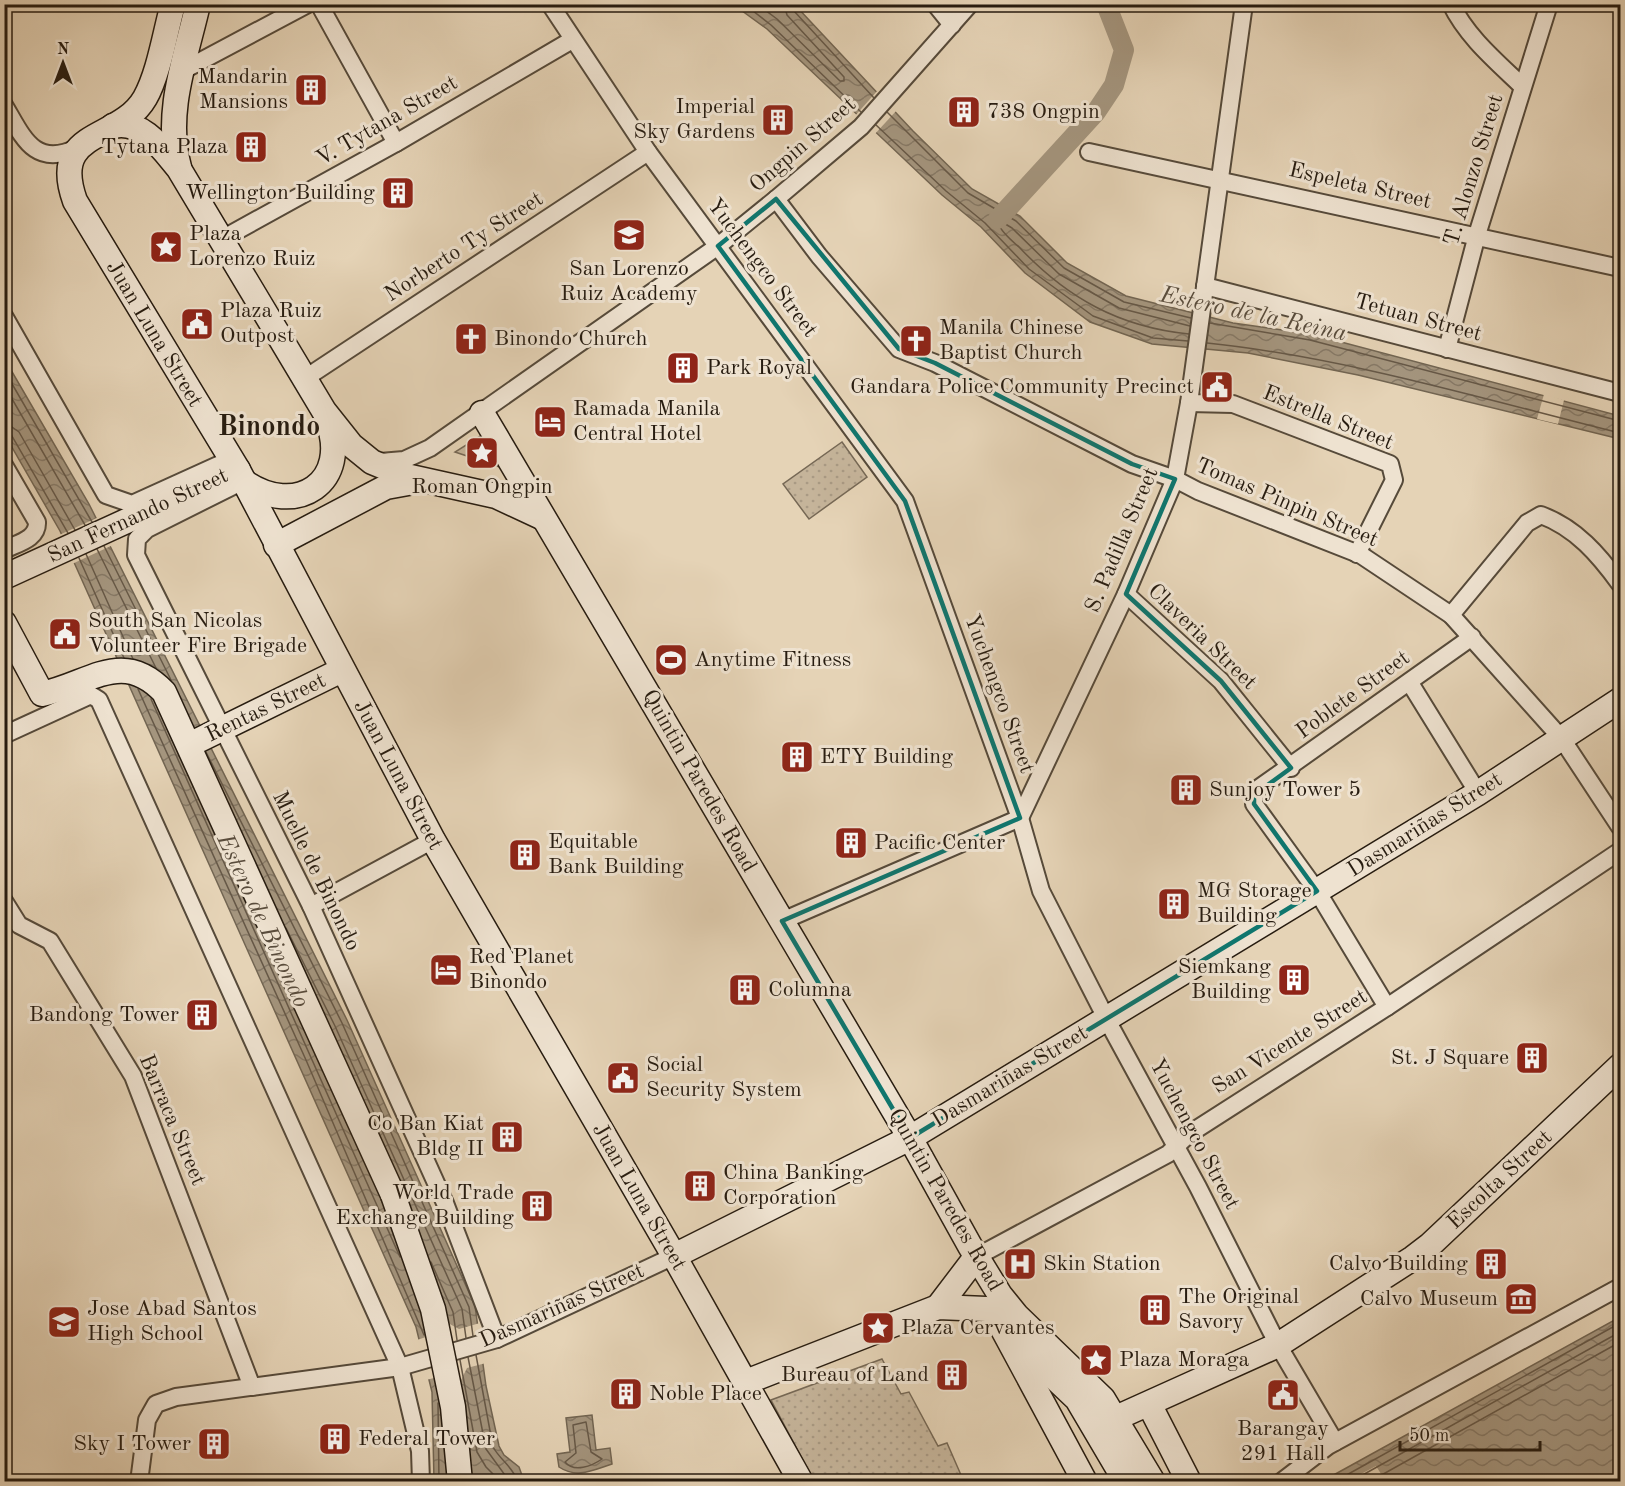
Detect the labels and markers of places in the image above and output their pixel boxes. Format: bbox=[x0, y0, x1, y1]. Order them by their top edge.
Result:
place label: Mandarin Mansions bbox=[198, 66, 288, 113]
building icon: Mandarin Mansions bbox=[293, 72, 329, 108]
building icon: 738 Ongpin bbox=[946, 94, 982, 130]
place label: Imperial Sky Gardens bbox=[633, 96, 755, 143]
place label: 738 Ongpin bbox=[987, 101, 1100, 123]
building icon: Imperial Sky Gardens bbox=[760, 102, 796, 138]
building icon: Tytana Plaza bbox=[233, 129, 269, 165]
place label: Tytana Plaza bbox=[101, 136, 228, 158]
building icon: Wellington Building bbox=[380, 175, 416, 211]
place label: Wellington Building bbox=[185, 182, 375, 204]
school or university icon: San Lorenzo Ruiz Academy bbox=[611, 217, 647, 253]
place label: Plaza Lorenzo Ruiz bbox=[189, 223, 316, 270]
place icon: Plaza Lorenzo Ruiz bbox=[148, 229, 184, 265]
place label: San Lorenzo Ruiz Academy bbox=[560, 258, 698, 305]
place label: Plaza Ruiz Outpost bbox=[220, 300, 322, 347]
public building icon: Plaza Ruiz Outpost bbox=[179, 306, 215, 342]
place label: Manila Chinese Baptist Church bbox=[939, 317, 1083, 364]
church icon: Binondo Church bbox=[453, 321, 489, 357]
church icon: Manila Chinese Baptist Church bbox=[898, 323, 934, 359]
place label: Binondo Church bbox=[494, 328, 647, 350]
building icon: Park Royal bbox=[665, 350, 701, 386]
place label: Park Royal bbox=[706, 357, 812, 379]
public building icon: Gandara Police Community Precinct bbox=[1199, 369, 1235, 405]
place label: Gandara Police Community Precinct bbox=[850, 376, 1194, 398]
place label: Ramada Manila Central Hotel bbox=[573, 398, 721, 445]
hotel icon: Ramada Manila Central Hotel bbox=[532, 404, 568, 440]
place icon: Roman Ongpin bbox=[464, 435, 500, 471]
place label: Roman Ongpin bbox=[411, 476, 553, 498]
place label: South San Nicolas Volunteer Fire Brigade bbox=[88, 610, 307, 657]
public building icon: South San Nicolas Volunteer Fire Brigade bbox=[47, 616, 83, 652]
sports icon: Anytime Fitness bbox=[653, 642, 689, 678]
place label: Anytime Fitness bbox=[694, 649, 851, 671]
building icon: ETY Building bbox=[779, 739, 815, 775]
place label: ETY Building bbox=[820, 746, 953, 768]
building icon: Sunjoy Tower 5 bbox=[1168, 772, 1204, 808]
place label: Sunjoy Tower 5 bbox=[1209, 779, 1361, 801]
building icon: Pacific Center bbox=[833, 825, 869, 861]
place label: Equitable Bank Building bbox=[548, 831, 684, 878]
place label: Pacific Center bbox=[874, 832, 1005, 854]
building icon: Equitable Bank Building bbox=[507, 837, 543, 873]
place label: MG Storage Building bbox=[1197, 880, 1312, 927]
building icon: MG Storage Building bbox=[1156, 886, 1192, 922]
place label: Red Planet Binondo bbox=[469, 946, 574, 993]
hotel icon: Red Planet Binondo bbox=[428, 952, 464, 988]
place label: Siemkang Building bbox=[1178, 956, 1271, 1003]
building icon: Siemkang Building bbox=[1276, 962, 1312, 998]
building icon: Columna bbox=[727, 972, 763, 1008]
place label: Columna bbox=[768, 979, 852, 1001]
building icon: Bandong Tower bbox=[184, 997, 220, 1033]
place label: Bandong Tower bbox=[29, 1004, 179, 1026]
building icon: St. J Square bbox=[1514, 1040, 1550, 1076]
place label: St. J Square bbox=[1391, 1047, 1509, 1069]
place label: Social Security System bbox=[646, 1054, 802, 1101]
public building icon: Social Security System bbox=[605, 1060, 641, 1096]
place label: Co Ban Kiat Bldg II bbox=[367, 1113, 484, 1160]
building icon: Co Ban Kiat Bldg II bbox=[489, 1119, 525, 1155]
place label: China Banking Corporation bbox=[723, 1162, 864, 1209]
building icon: China Banking Corporation bbox=[682, 1168, 718, 1204]
place label: World Trade Exchange Building bbox=[335, 1182, 514, 1229]
building icon: World Trade Exchange Building bbox=[519, 1188, 555, 1224]
hospital icon: Skin Station bbox=[1002, 1246, 1038, 1282]
building icon: Calvo Building bbox=[1473, 1246, 1509, 1282]
place label: Skin Station bbox=[1043, 1253, 1161, 1275]
place label: Calvo Building bbox=[1329, 1253, 1468, 1275]
museum icon: Calvo Museum bbox=[1503, 1281, 1539, 1317]
place label: The Original Savory bbox=[1178, 1286, 1299, 1333]
place label: Calvo Museum bbox=[1360, 1288, 1498, 1310]
building icon: The Original Savory bbox=[1137, 1292, 1173, 1328]
place label: Jose Abad Santos High School bbox=[87, 1298, 257, 1345]
school or university icon: Jose Abad Santos High School bbox=[46, 1304, 82, 1340]
place icon: Plaza Cervantes bbox=[860, 1310, 896, 1346]
place label: Plaza Cervantes bbox=[901, 1317, 1054, 1339]
place icon: Plaza Moraga bbox=[1078, 1342, 1114, 1378]
place label: Plaza Moraga bbox=[1119, 1349, 1250, 1371]
building icon: Bureau of Land bbox=[934, 1357, 970, 1393]
place label: Bureau of Land bbox=[781, 1364, 929, 1386]
building icon: Noble Place bbox=[608, 1376, 644, 1412]
public building icon: Barangay 291 Hall bbox=[1265, 1377, 1301, 1413]
place label: Noble Place bbox=[649, 1383, 762, 1405]
place label: Barangay 291 Hall bbox=[1237, 1418, 1329, 1465]
building icon: Federal Tower bbox=[317, 1421, 353, 1457]
building icon: Sky I Tower bbox=[196, 1426, 232, 1462]
place label: Federal Tower bbox=[358, 1428, 495, 1450]
place label: Sky I Tower bbox=[73, 1433, 191, 1455]

